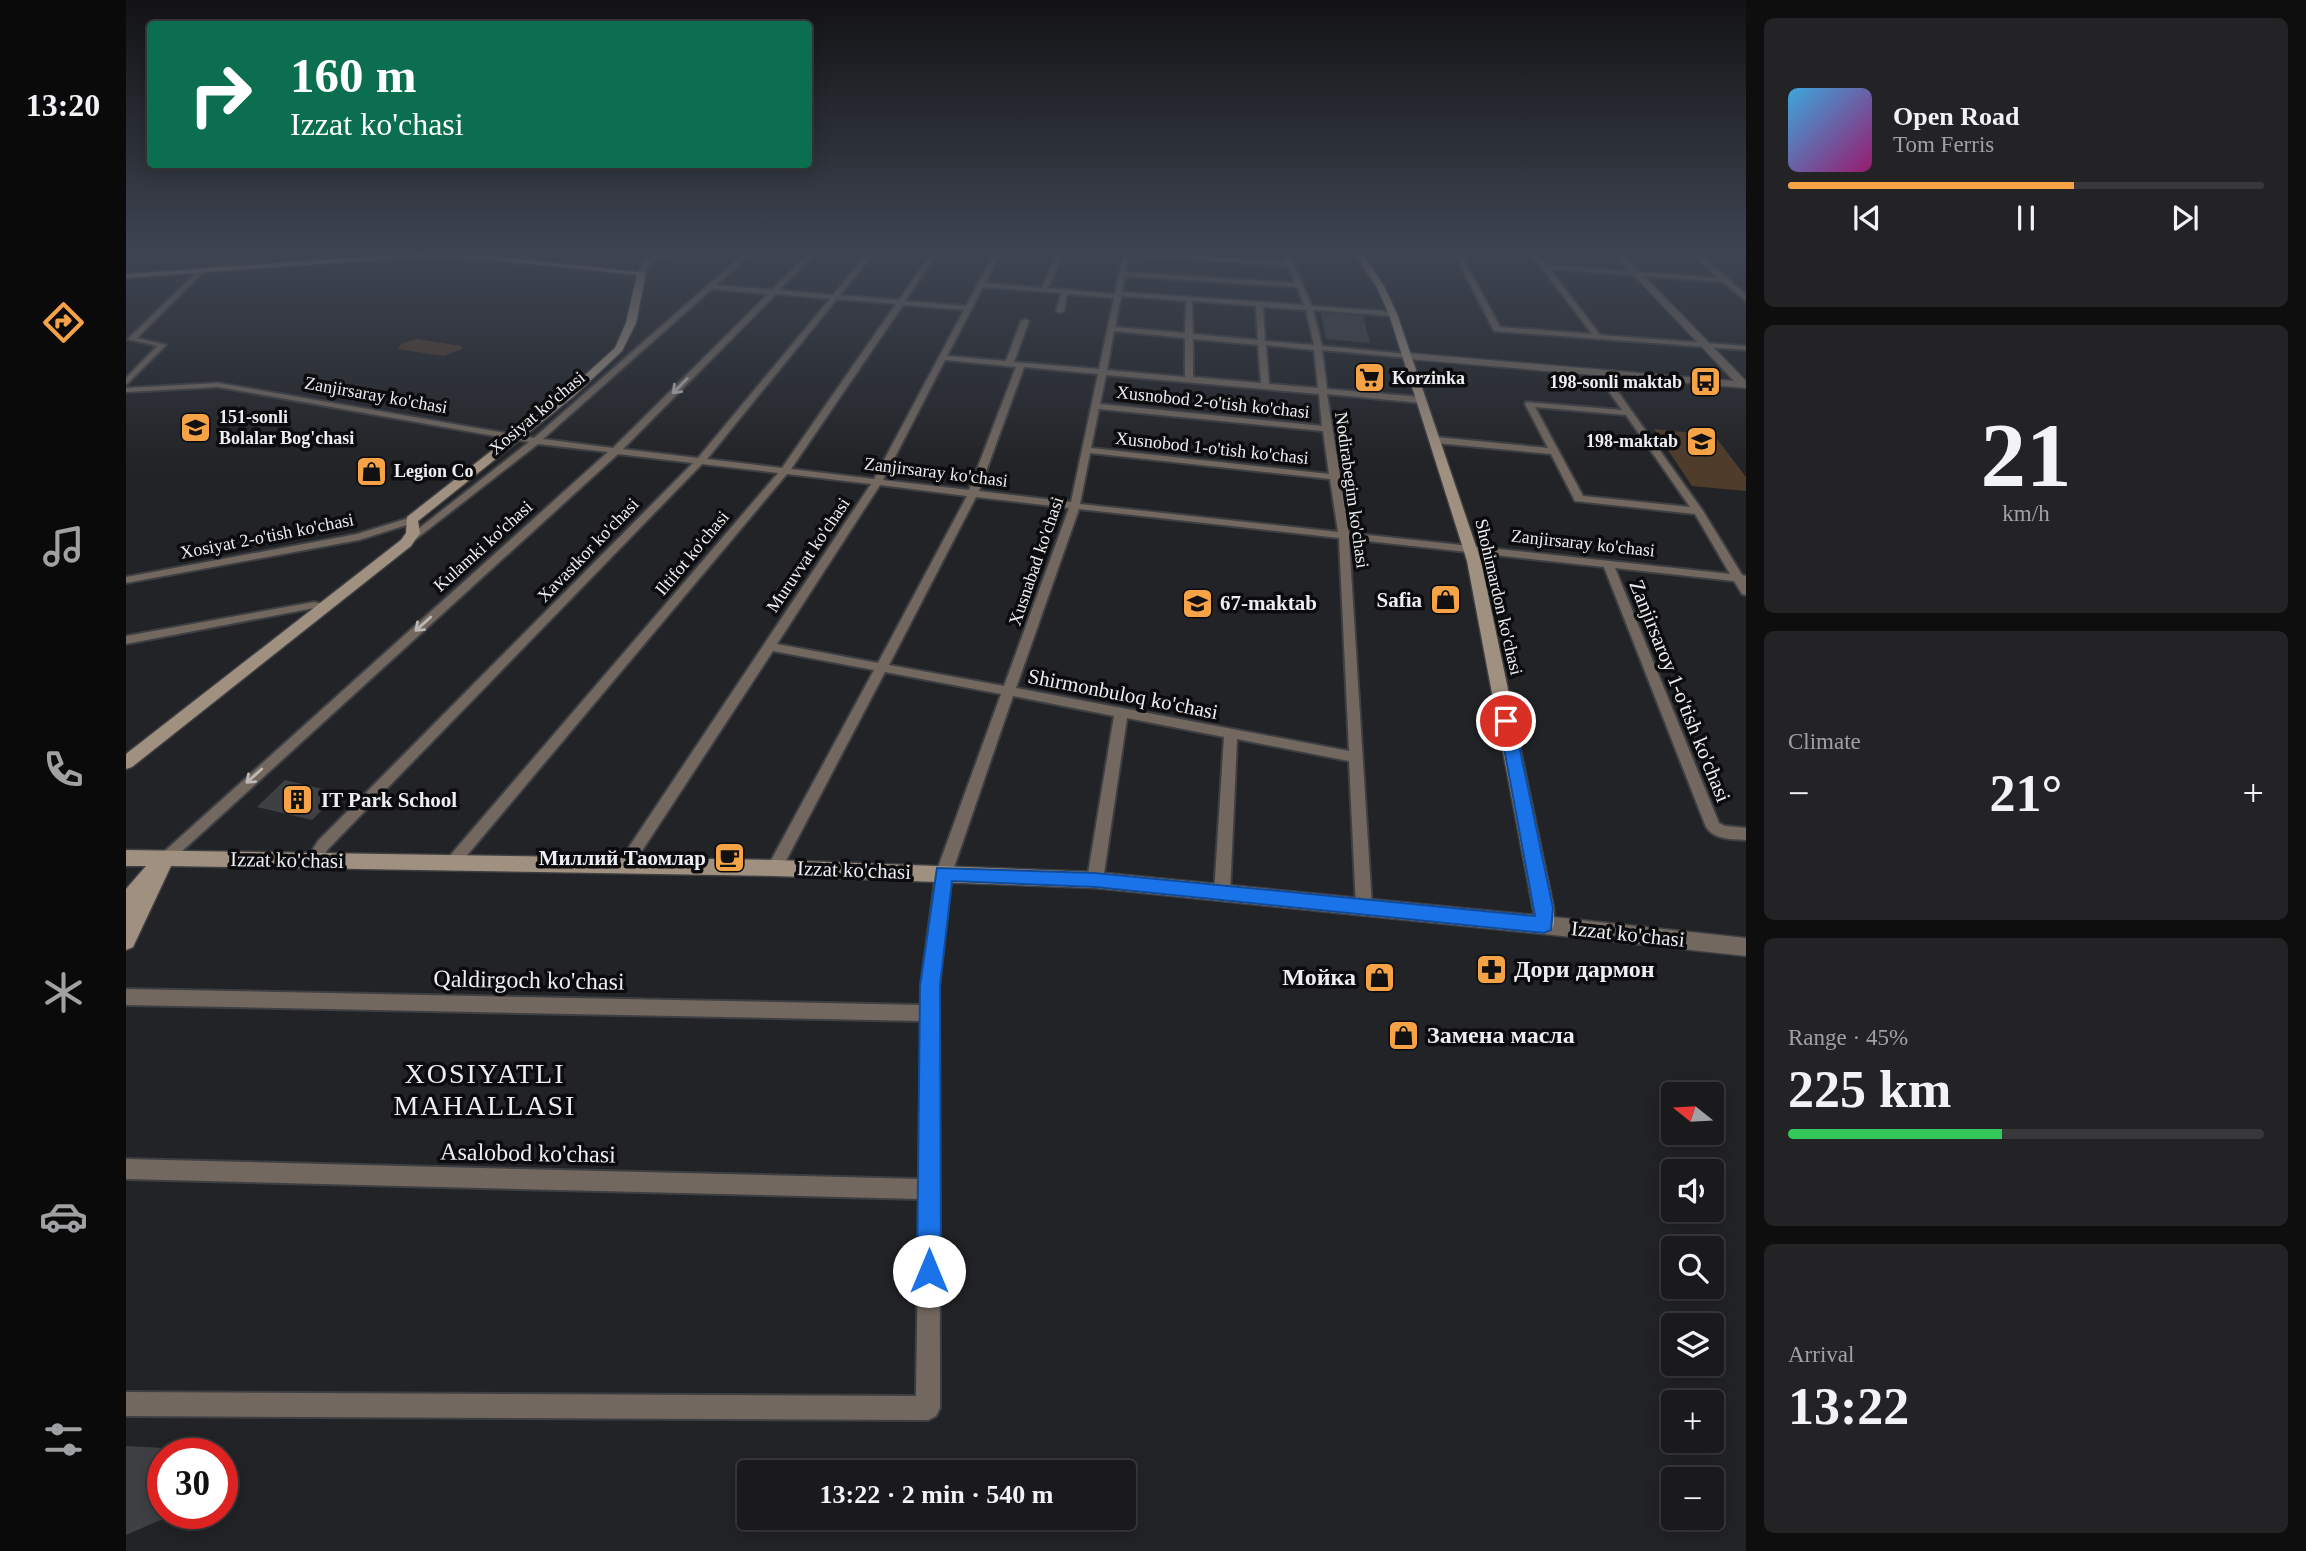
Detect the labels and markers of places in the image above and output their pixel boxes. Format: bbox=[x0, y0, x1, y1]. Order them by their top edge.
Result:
supermarket icon: Korzinka bbox=[1352, 361, 1386, 395]
bus stop icon: 198-sonli maktab bbox=[1688, 365, 1722, 399]
place label: Korzinka bbox=[1392, 368, 1465, 388]
place label: 198-sonli maktab bbox=[1549, 372, 1682, 392]
place label: 151-sonli Bolalar Bog'chasi bbox=[219, 407, 354, 448]
school or university icon: 151-sonli Bolalar Bog'chasi bbox=[179, 410, 213, 444]
school or university icon: 198-maktab bbox=[1684, 424, 1718, 458]
place label: 198-maktab bbox=[1586, 431, 1678, 451]
shop icon: Legion Co bbox=[354, 454, 388, 488]
place label: Legion Co bbox=[394, 461, 474, 481]
shop icon: Safia bbox=[1428, 583, 1462, 617]
school or university icon: 67-maktab bbox=[1180, 586, 1214, 620]
place label: Safia bbox=[1376, 588, 1422, 612]
place label: 67-maktab bbox=[1220, 591, 1317, 615]
pin bbox=[1476, 691, 1536, 751]
building icon: IT Park School bbox=[281, 783, 315, 817]
place label: IT Park School bbox=[321, 788, 457, 812]
cafe icon: Миллий Таомлар bbox=[712, 841, 746, 875]
place label: Миллий Таомлар bbox=[539, 846, 706, 870]
pharmacy icon: Дори дармон bbox=[1474, 952, 1508, 986]
place label: Дори дармон bbox=[1514, 956, 1655, 982]
shop icon: Мойка bbox=[1362, 960, 1396, 994]
place label: Мойка bbox=[1282, 964, 1356, 990]
shop icon: Замена масла bbox=[1387, 1018, 1421, 1052]
place label: Замена масла bbox=[1427, 1022, 1575, 1048]

